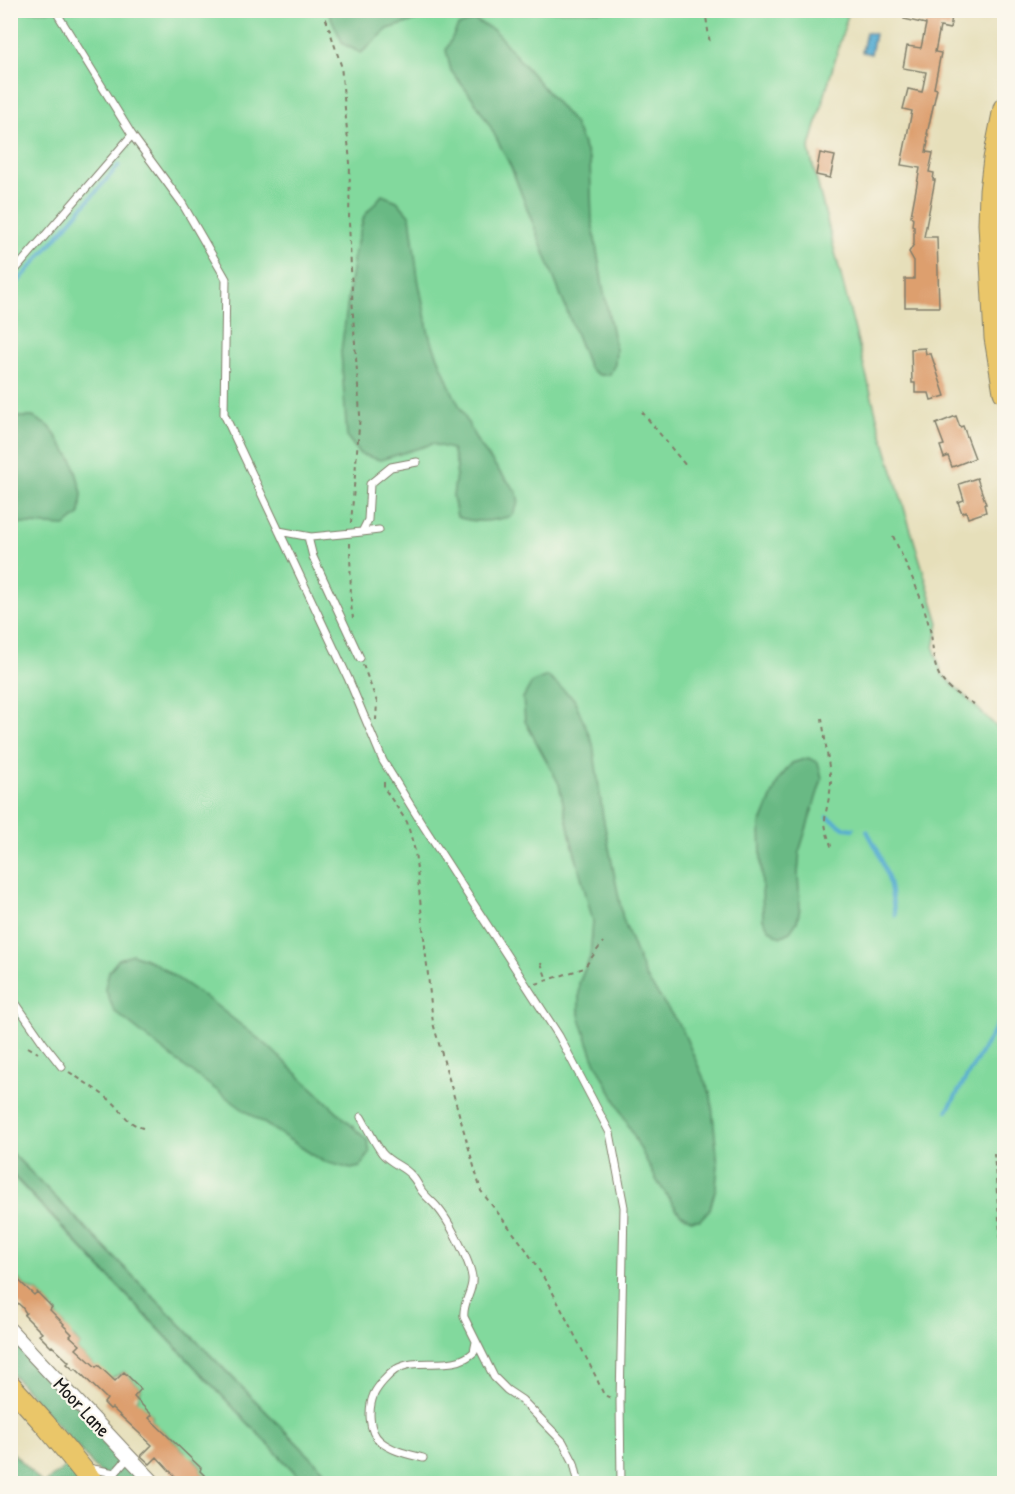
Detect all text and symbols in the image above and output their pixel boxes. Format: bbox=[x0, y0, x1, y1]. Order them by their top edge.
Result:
street label: Moor Lane bbox=[48, 1371, 117, 1442]

